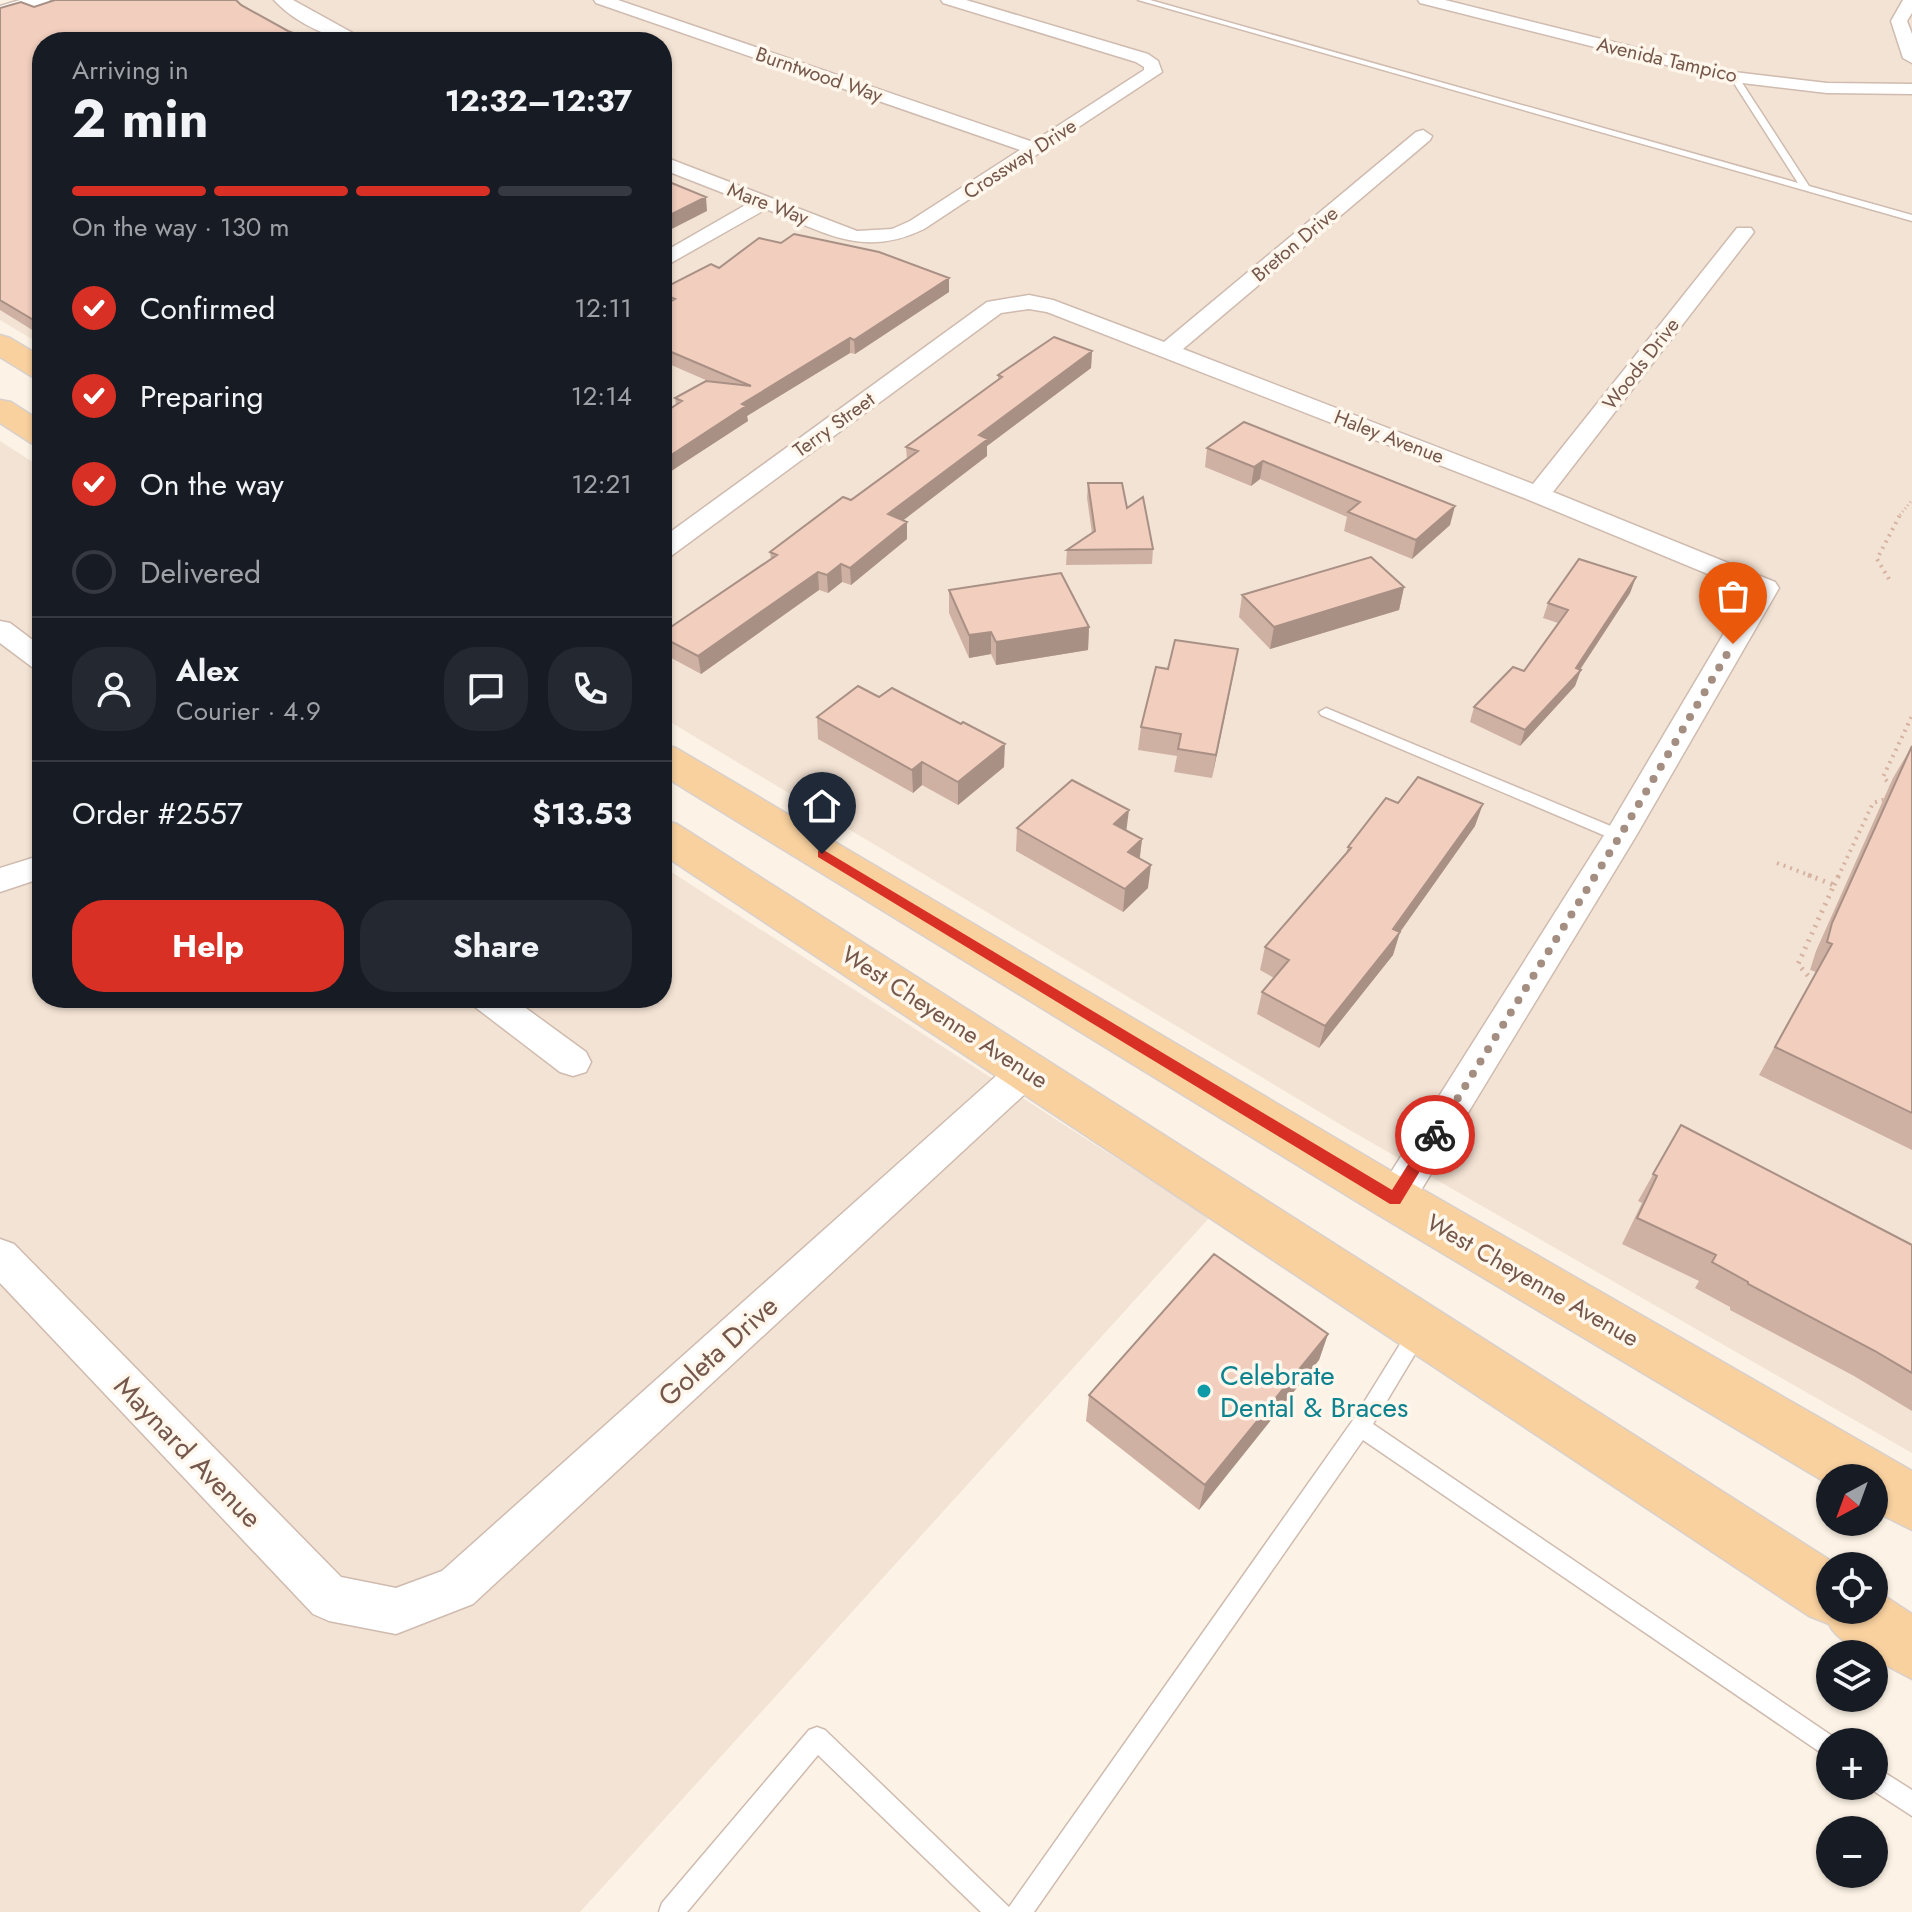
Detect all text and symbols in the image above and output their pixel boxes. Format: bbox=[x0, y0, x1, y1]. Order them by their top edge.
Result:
street label: Avenida Tampico bbox=[1594, 30, 1740, 90]
street label: Burntwood Way bbox=[752, 40, 887, 110]
text: Arriving in bbox=[72, 51, 189, 89]
text: 12:32–12:37 bbox=[445, 79, 632, 122]
text: 2 min bbox=[72, 81, 209, 157]
street label: Crossway Drive bbox=[958, 112, 1082, 206]
street label: Mare Way bbox=[723, 175, 813, 233]
street label: Breton Drive bbox=[1246, 199, 1344, 289]
text: On the way · 130 m bbox=[72, 208, 290, 246]
icon: check bbox=[72, 286, 116, 330]
text: Confirmed bbox=[140, 287, 275, 330]
text: 12:11 bbox=[574, 289, 632, 327]
street label: Woods Drive bbox=[1596, 312, 1686, 416]
icon: check bbox=[72, 374, 116, 418]
text: Preparing bbox=[140, 375, 264, 418]
text: 12:14 bbox=[571, 377, 632, 415]
street label: Terry Street bbox=[787, 385, 881, 464]
street label: Haley Avenue bbox=[1330, 403, 1448, 471]
icon: check bbox=[72, 462, 116, 506]
text: On the way bbox=[140, 463, 284, 506]
text: 12:21 bbox=[571, 465, 632, 503]
text: Delivered bbox=[140, 551, 261, 594]
pin bbox=[1699, 562, 1767, 644]
icon: bag bbox=[1711, 574, 1755, 618]
button: person bbox=[72, 647, 156, 731]
button: chat bbox=[444, 647, 528, 731]
button: phone bbox=[548, 647, 632, 731]
text: Alex bbox=[176, 649, 239, 692]
text: Courier · 4.9 bbox=[176, 692, 321, 730]
pin bbox=[788, 772, 856, 854]
icon: home bbox=[800, 784, 844, 828]
text: Order #2557 bbox=[72, 792, 243, 835]
text: $13.53 bbox=[532, 792, 632, 835]
button: Help bbox=[72, 900, 344, 992]
button: Share bbox=[360, 900, 632, 992]
street label: West Cheyenne Avenue bbox=[835, 937, 1055, 1097]
courier bbox=[1395, 1095, 1475, 1175]
icon: bike bbox=[1413, 1113, 1457, 1157]
street label: West Cheyenne Avenue bbox=[1420, 1205, 1646, 1355]
street label: Goleta Drive bbox=[649, 1286, 787, 1416]
place label: Celebrate Dental & Braces bbox=[1220, 1355, 1408, 1428]
street label: Maynard Avenue bbox=[105, 1367, 271, 1537]
marker: Celebrate Dental & Braces bbox=[1195, 1382, 1213, 1400]
north arrow bbox=[1816, 1464, 1888, 1536]
map controls bbox=[1816, 1464, 1888, 1888]
button: locate bbox=[1816, 1552, 1888, 1624]
button: layers bbox=[1816, 1640, 1888, 1712]
button: + bbox=[1816, 1728, 1888, 1800]
button: − bbox=[1816, 1816, 1888, 1888]

